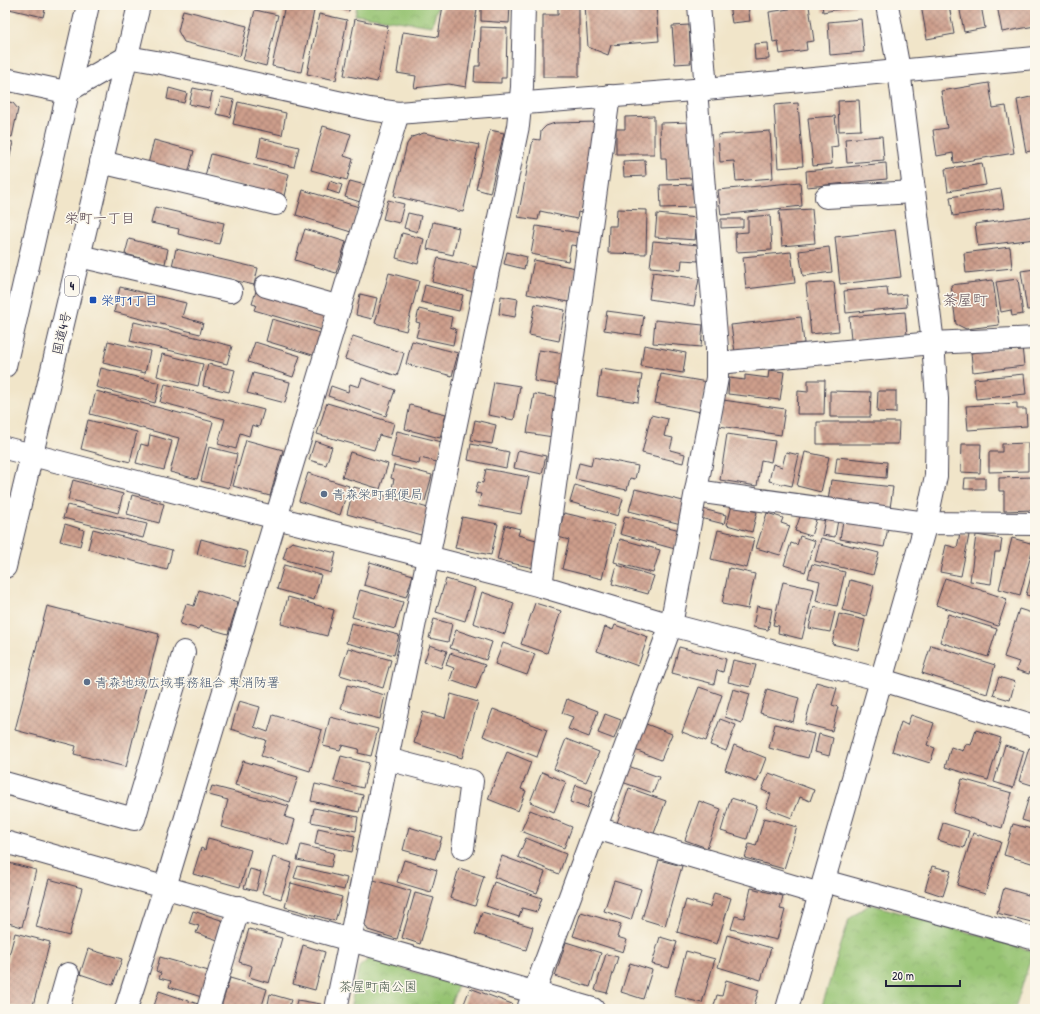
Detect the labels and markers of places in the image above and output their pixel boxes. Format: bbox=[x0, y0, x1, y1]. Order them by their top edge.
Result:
place label: 栄町1丁目 bbox=[101, 291, 158, 309]
marker: 栄町1丁目 bbox=[88, 295, 98, 305]
place label: 青森栄町郵便局 bbox=[332, 485, 423, 503]
marker: 青森栄町郵便局 bbox=[319, 489, 329, 499]
place label: 青森地域広域事務組合 東消防署 bbox=[95, 673, 280, 691]
marker: 青森地域広域事務組合 東消防署 bbox=[82, 677, 92, 687]

